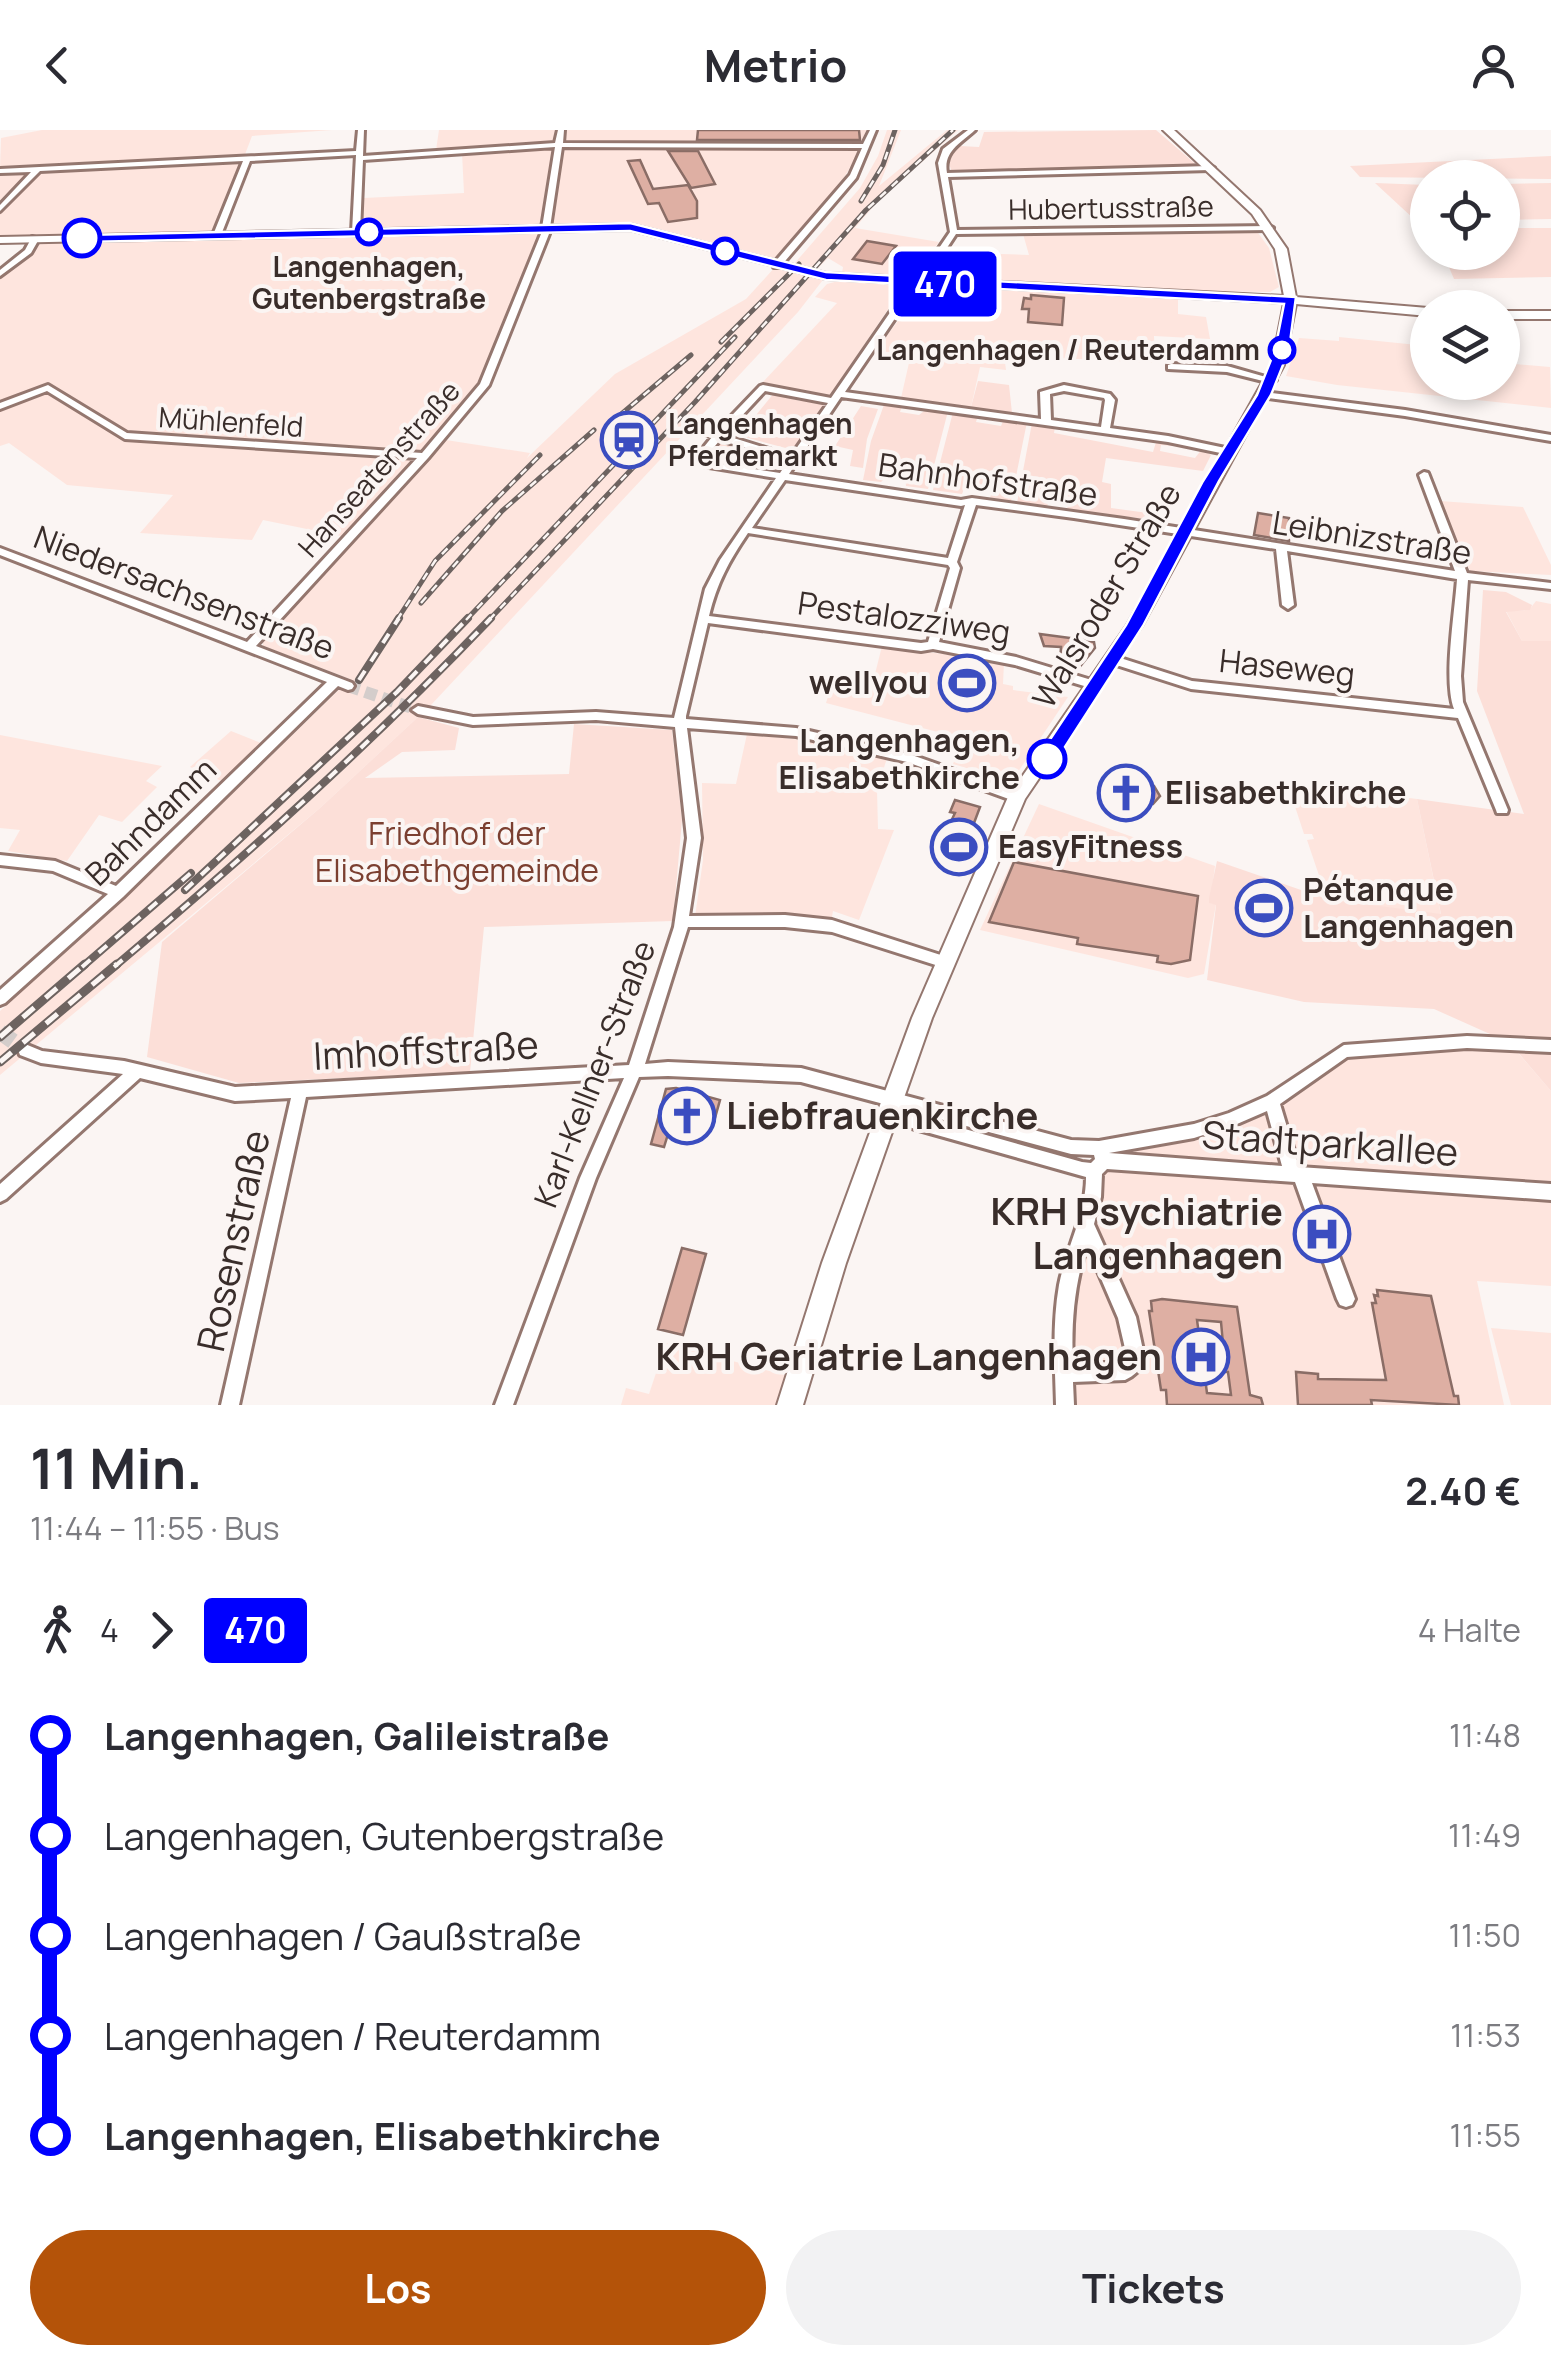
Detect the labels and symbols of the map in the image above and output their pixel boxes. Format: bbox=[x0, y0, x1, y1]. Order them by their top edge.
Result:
street label: Hubertusstraße bbox=[1008, 186, 1214, 228]
unlabelled marker bbox=[63, 219, 101, 257]
marker: Langenhagen, Gutenbergstraße bbox=[356, 219, 382, 245]
unlabelled marker bbox=[712, 238, 738, 264]
place label: Langenhagen, Gutenbergstraße bbox=[252, 247, 486, 317]
line badge: 470 bbox=[888, 252, 1002, 316]
place label: Langenhagen / Reuterdamm bbox=[876, 330, 1260, 368]
marker: Langenhagen / Reuterdamm bbox=[1269, 337, 1295, 363]
street label: Hanseatenstraße bbox=[289, 372, 468, 565]
street label: Mühlenfeld bbox=[158, 397, 305, 445]
place label: Langenhagen Pferdemarkt bbox=[668, 404, 853, 474]
station icon: Langenhagen Pferdemarkt bbox=[599, 410, 659, 470]
street label: Bahnhofstraße bbox=[876, 442, 1101, 516]
street label: Walsroder Straße bbox=[1022, 475, 1191, 716]
street label: Leibnizstraße bbox=[1269, 500, 1475, 574]
street label: Niedersachsenstraße bbox=[28, 515, 341, 670]
street label: Pestalozziweg bbox=[795, 580, 1013, 654]
street label: Haseweg bbox=[1217, 638, 1357, 696]
sports icon: wellyou bbox=[937, 653, 997, 713]
place label: wellyou bbox=[809, 660, 928, 704]
place label: Langenhagen, Elisabethkirche bbox=[778, 718, 1020, 799]
marker: Langenhagen, Elisabethkirche bbox=[1028, 740, 1066, 778]
street label: Bahndamm bbox=[75, 748, 225, 895]
church icon: Elisabethkirche bbox=[1096, 763, 1156, 823]
place label: Elisabethkirche bbox=[1165, 770, 1407, 814]
park label: Friedhof der Elisabethgemeinde bbox=[315, 811, 599, 892]
sports icon: EasyFitness bbox=[929, 817, 989, 877]
place label: EasyFitness bbox=[998, 824, 1183, 868]
place label: Pétanque Langenhagen bbox=[1303, 867, 1514, 948]
sports icon: Pétanque Langenhagen bbox=[1234, 878, 1294, 938]
street label: Karl-Kellner-Straße bbox=[523, 934, 665, 1213]
street label: Imhoffstraße bbox=[312, 1017, 540, 1081]
church icon: Liebfrauenkirche bbox=[657, 1086, 717, 1146]
place label: Liebfrauenkirche bbox=[726, 1088, 1038, 1140]
street label: Stadtparkallee bbox=[1200, 1107, 1460, 1177]
street label: Rosenstraße bbox=[183, 1125, 281, 1356]
place label: KRH Psychiatrie Langenhagen bbox=[990, 1184, 1283, 1280]
hospital icon: KRH Psychiatrie Langenhagen bbox=[1292, 1204, 1352, 1264]
hospital icon: KRH Geriatrie Langenhagen bbox=[1171, 1327, 1231, 1387]
place label: KRH Geriatrie Langenhagen bbox=[656, 1329, 1162, 1381]

